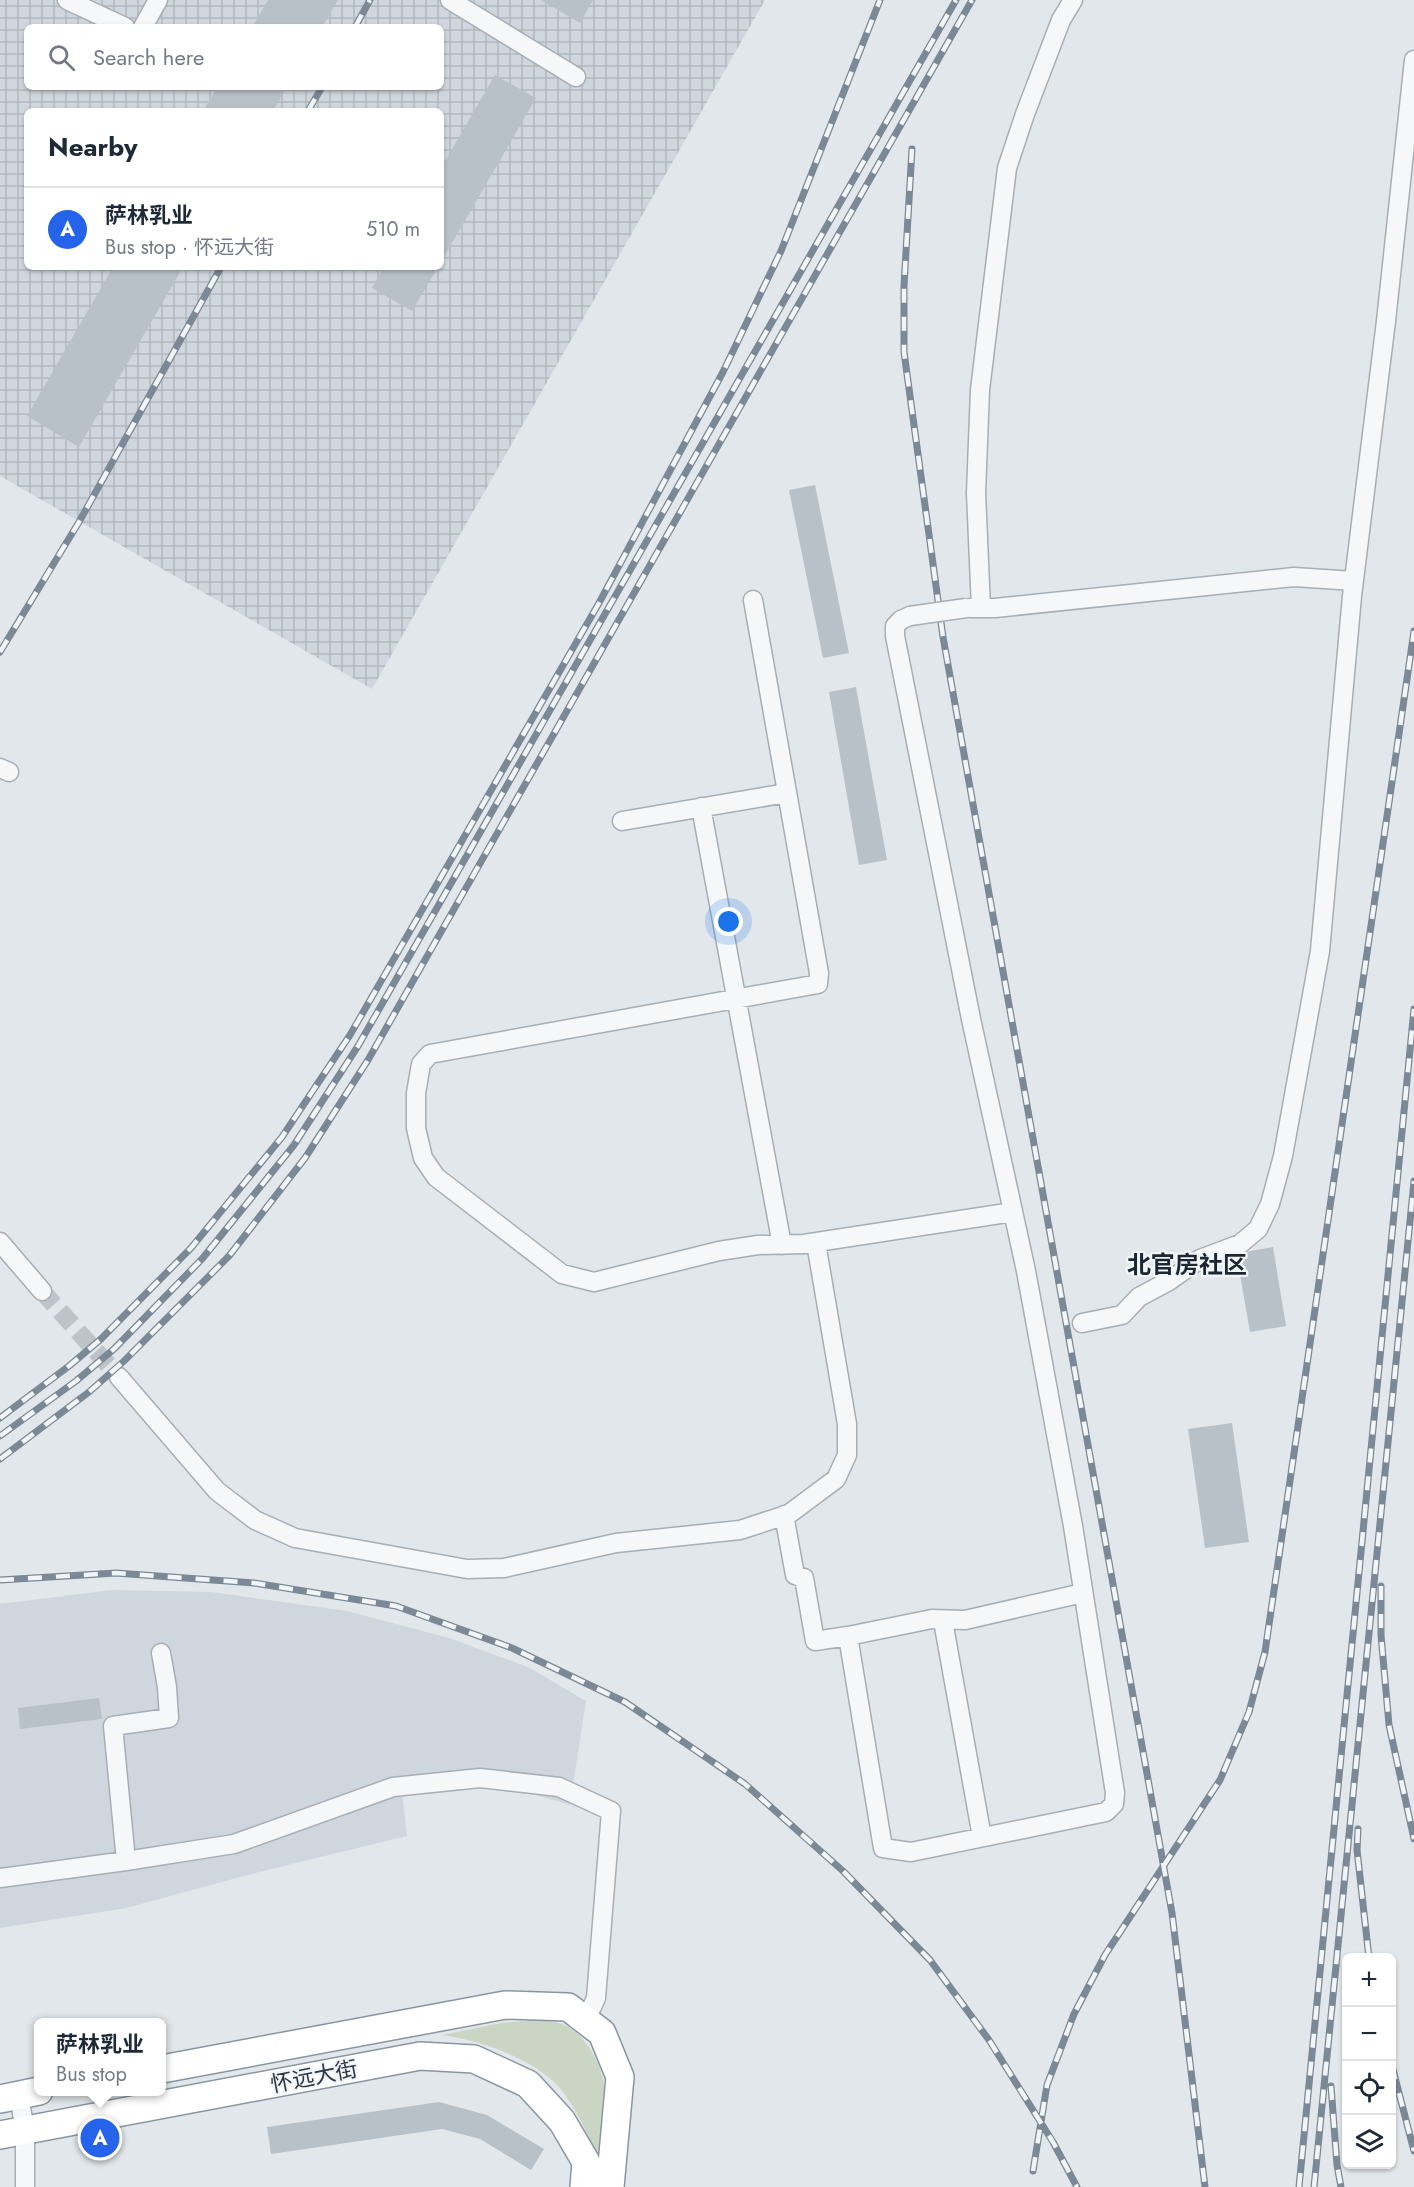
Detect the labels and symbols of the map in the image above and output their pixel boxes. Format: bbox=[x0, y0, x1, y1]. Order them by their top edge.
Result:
your location bbox=[714, 907, 743, 936]
district label: 北官房社区 bbox=[1127, 1247, 1247, 1282]
street label: 怀远大街 bbox=[268, 2052, 360, 2100]
pin: A bbox=[80, 2116, 120, 2160]

